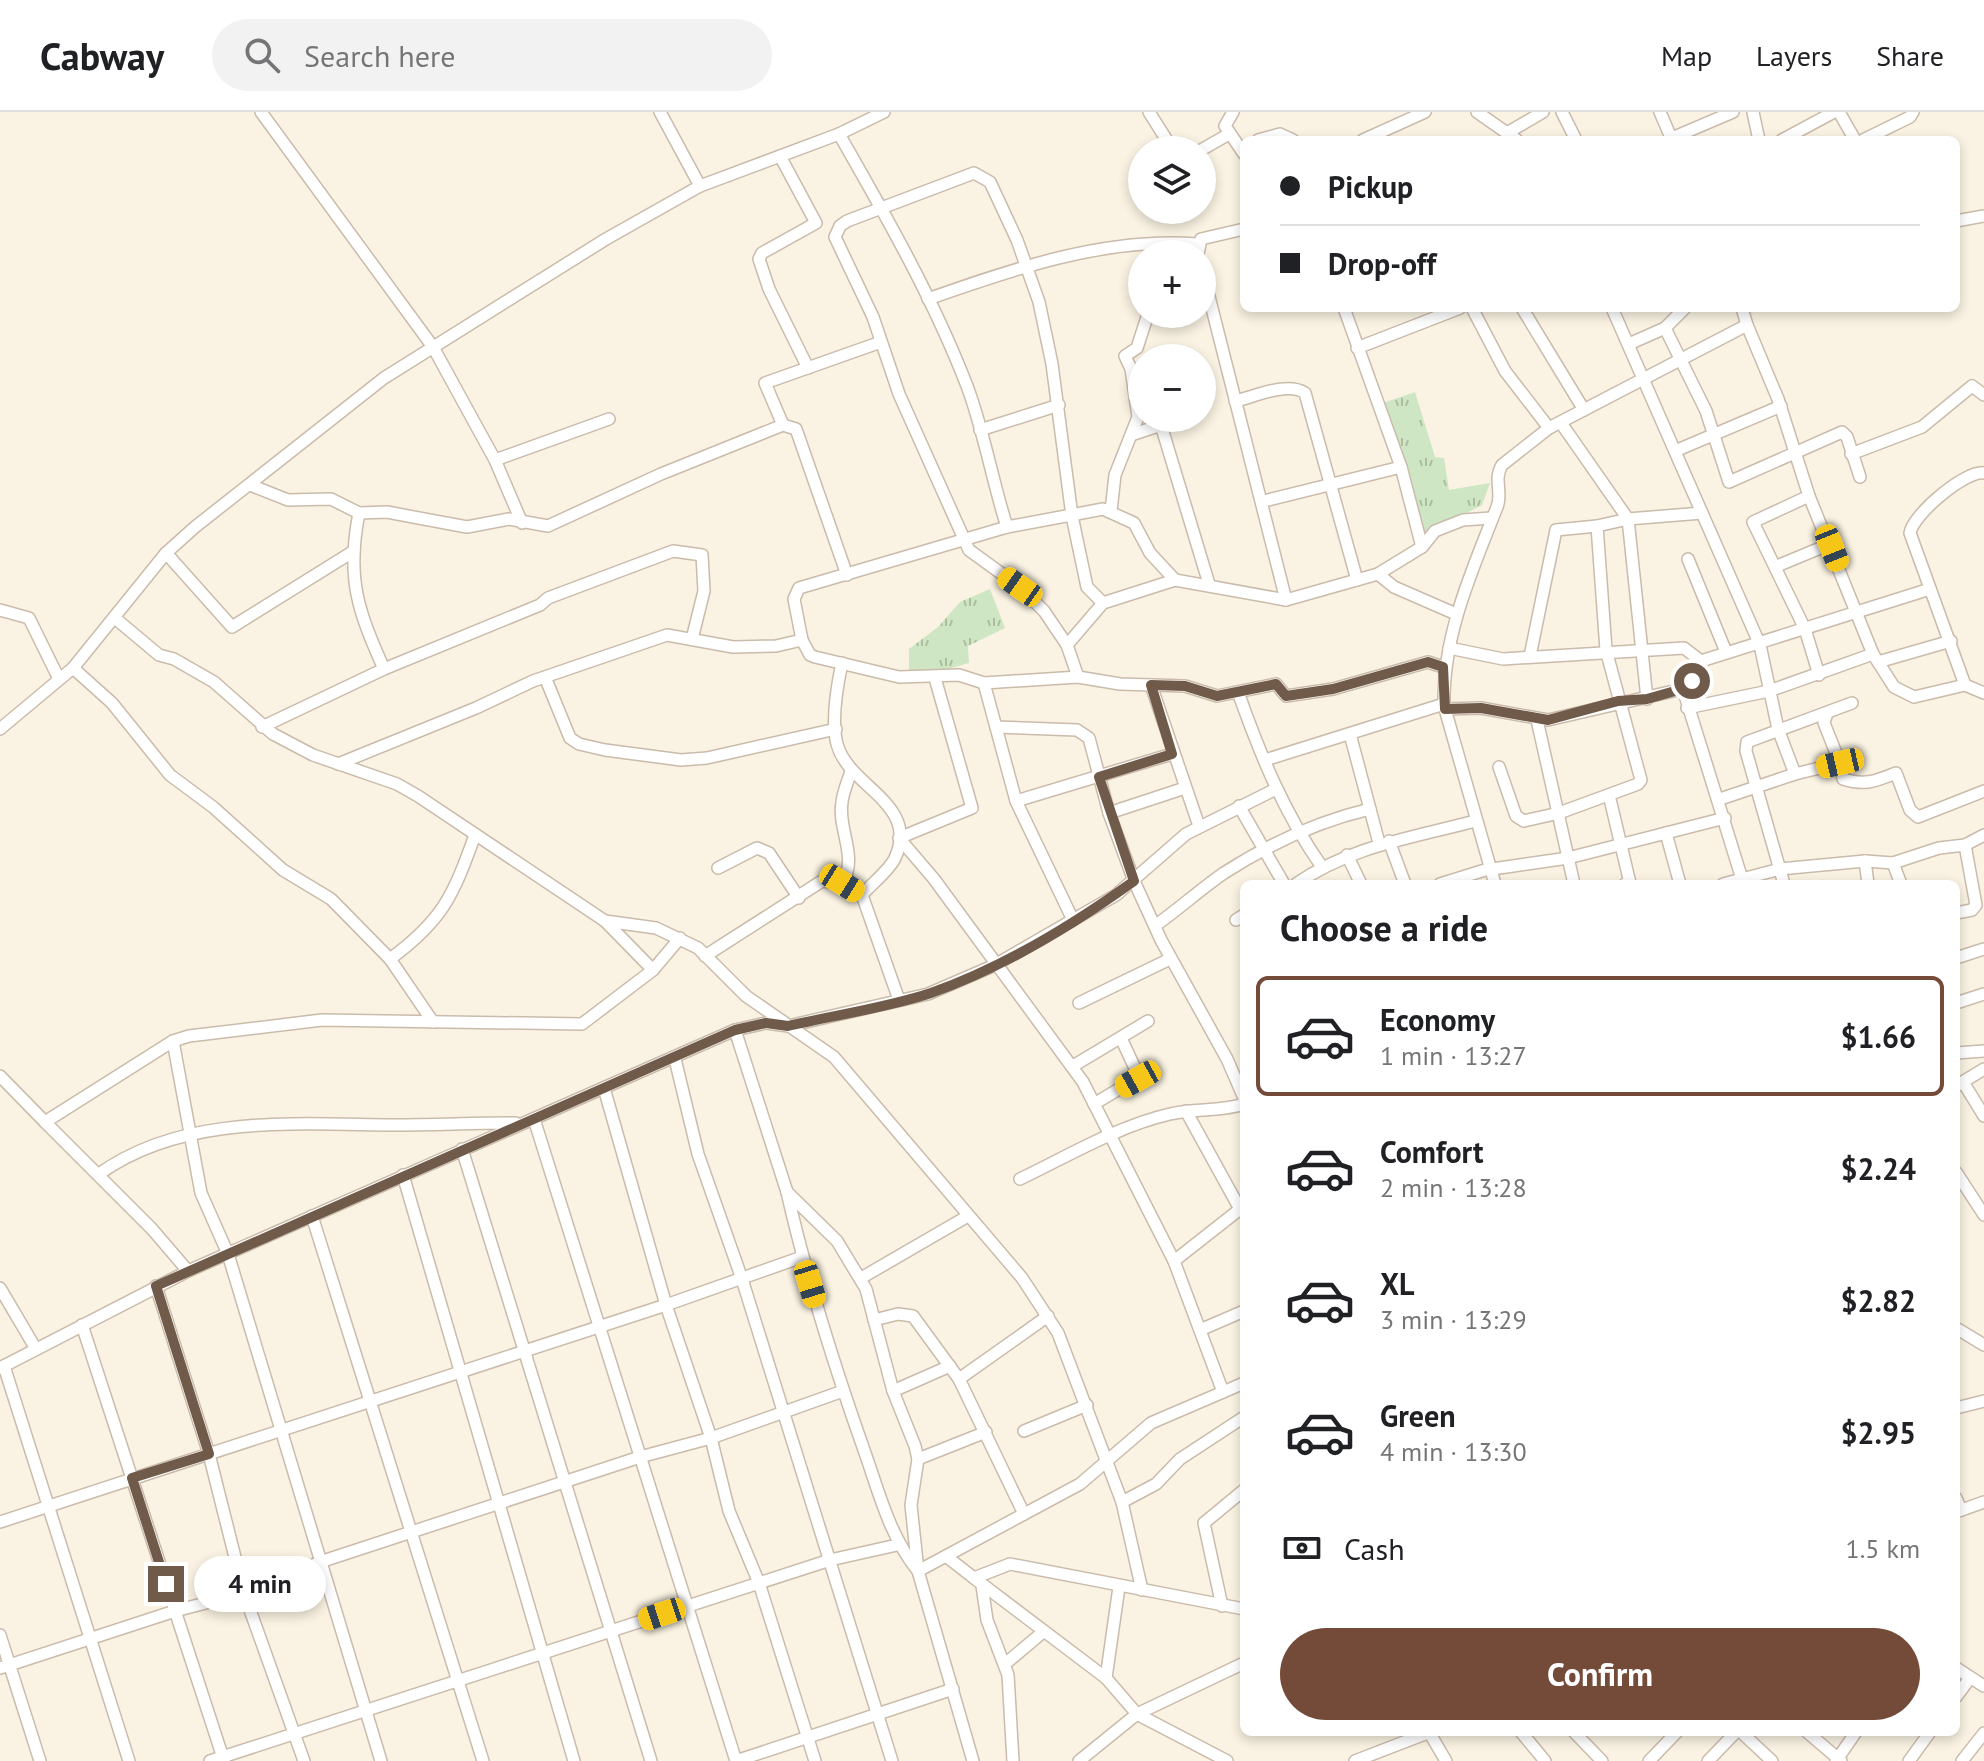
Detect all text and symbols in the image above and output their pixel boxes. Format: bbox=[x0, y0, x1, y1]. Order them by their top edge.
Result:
search box bbox=[212, 19, 772, 91]
text: Cabway bbox=[40, 31, 164, 80]
icon: search bbox=[240, 33, 284, 77]
text: Search here bbox=[304, 36, 455, 75]
text: Map bbox=[1661, 37, 1712, 74]
text: Layers bbox=[1756, 37, 1832, 74]
text: Share bbox=[1876, 37, 1944, 74]
map controls bbox=[1128, 136, 1216, 432]
button: layers bbox=[1128, 136, 1216, 224]
text: Pickup bbox=[1328, 167, 1413, 206]
button: + bbox=[1128, 240, 1216, 328]
text: Drop-off bbox=[1328, 244, 1436, 283]
button: − bbox=[1128, 344, 1216, 432]
car bbox=[1812, 521, 1852, 575]
car bbox=[993, 563, 1047, 611]
route start bbox=[1674, 663, 1710, 699]
car bbox=[1814, 746, 1866, 780]
car bbox=[815, 860, 869, 906]
text: Choose a ride bbox=[1280, 904, 1488, 951]
icon: car bbox=[1284, 1000, 1356, 1072]
text: Economy bbox=[1380, 1000, 1495, 1039]
text: $1.66 bbox=[1841, 1017, 1916, 1056]
text: 1 min · 13:27 bbox=[1380, 1039, 1527, 1072]
car bbox=[1111, 1057, 1165, 1101]
icon: car bbox=[1284, 1132, 1356, 1204]
text: Comfort bbox=[1380, 1132, 1483, 1171]
text: $2.24 bbox=[1841, 1149, 1916, 1188]
text: 2 min · 13:28 bbox=[1380, 1171, 1527, 1204]
car bbox=[792, 1258, 828, 1310]
icon: car bbox=[1284, 1264, 1356, 1336]
text: XL bbox=[1380, 1264, 1414, 1303]
text: $2.82 bbox=[1841, 1281, 1916, 1320]
text: 3 min · 13:29 bbox=[1380, 1303, 1527, 1336]
icon: car bbox=[1284, 1396, 1356, 1468]
text: Green bbox=[1380, 1396, 1455, 1435]
text: $2.95 bbox=[1841, 1413, 1916, 1452]
text: 4 min · 13:30 bbox=[1380, 1435, 1527, 1468]
icon: cash bbox=[1280, 1526, 1324, 1570]
text: Cash bbox=[1344, 1529, 1405, 1568]
text: 1.5 km bbox=[1846, 1532, 1920, 1565]
callout: 4 min bbox=[194, 1556, 326, 1612]
route end bbox=[148, 1566, 184, 1602]
text: 4 min bbox=[228, 1567, 292, 1600]
car bbox=[635, 1595, 689, 1633]
button: Confirm bbox=[1280, 1628, 1920, 1720]

